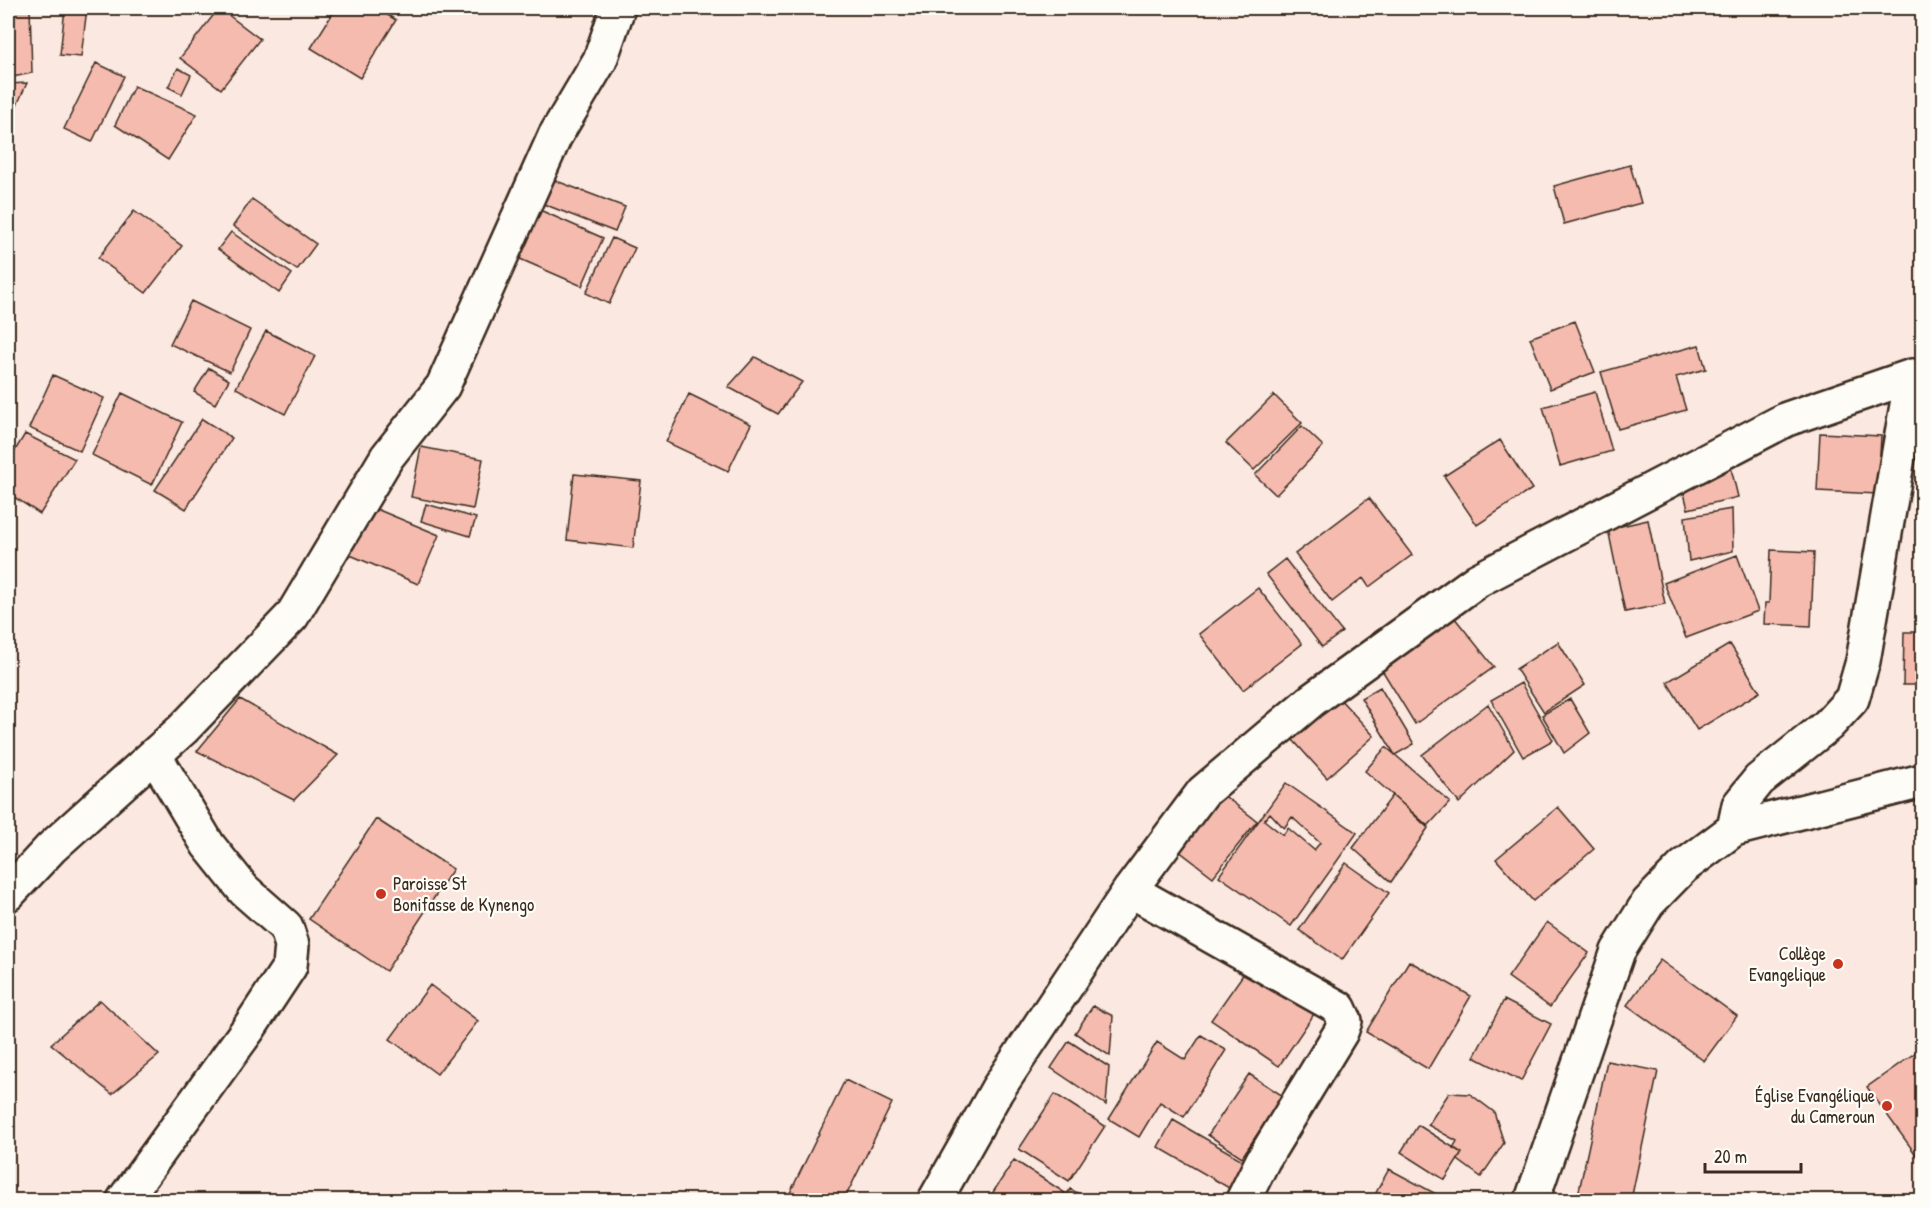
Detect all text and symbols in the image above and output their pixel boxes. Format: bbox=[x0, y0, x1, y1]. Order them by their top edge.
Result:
place label: Paroisse St Bonifasse de Kynengo bbox=[393, 871, 534, 917]
marker: Paroisse St Bonifasse de Kynengo bbox=[374, 887, 388, 901]
place label: Collège Evangelique bbox=[1749, 941, 1826, 987]
marker: Collège Evangelique bbox=[1831, 957, 1845, 971]
place label: Église Evangélique du Cameroun bbox=[1755, 1083, 1875, 1129]
marker: Église Evangélique du Cameroun bbox=[1880, 1099, 1894, 1113]
scale bar bbox=[1705, 1136, 1801, 1174]
text: 20 m bbox=[1714, 1144, 1747, 1169]

